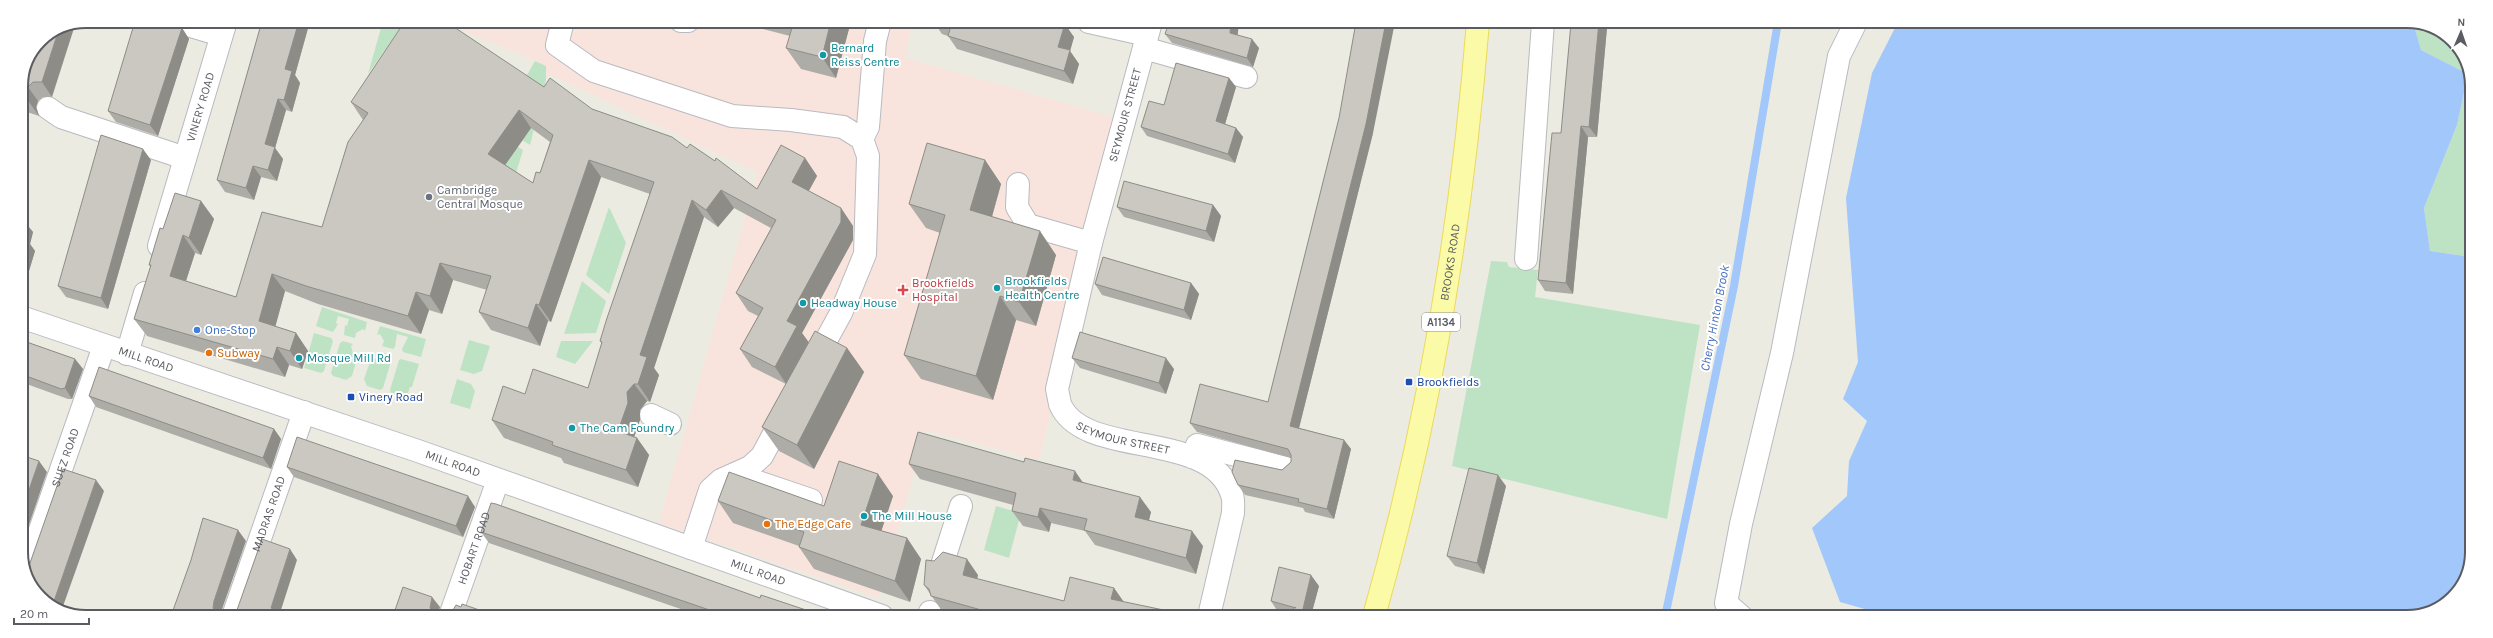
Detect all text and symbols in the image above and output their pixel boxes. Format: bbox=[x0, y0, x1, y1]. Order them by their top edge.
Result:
north arrow bbox=[2441, 12, 2481, 52]
text: N bbox=[2457, 16, 2466, 29]
place label: Bernard Reiss Centre bbox=[831, 41, 899, 69]
marker: Bernard Reiss Centre bbox=[818, 50, 828, 60]
street label: SEYMOUR STREET bbox=[1106, 67, 1144, 163]
street label: VINERY ROAD bbox=[183, 71, 217, 143]
place label: Cambridge Central Mosque bbox=[437, 183, 523, 211]
marker: Cambridge Central Mosque bbox=[424, 192, 434, 202]
street label: BROOKS ROAD bbox=[1437, 223, 1463, 302]
water label: Cherry Hinton Brook bbox=[1697, 263, 1732, 372]
place label: Brookfields Health Centre bbox=[1005, 274, 1080, 302]
place label: Brookfields Hospital bbox=[912, 276, 974, 304]
marker: Brookfields Health Centre bbox=[992, 283, 1002, 293]
marker: Brookfields Hospital bbox=[897, 284, 909, 296]
place label: Headway House bbox=[811, 296, 897, 310]
marker: Headway House bbox=[798, 298, 808, 308]
road number: A1134 bbox=[1422, 313, 1460, 331]
place label: One-Stop bbox=[205, 323, 256, 337]
marker: One-Stop bbox=[192, 325, 202, 335]
street label: MILL ROAD bbox=[117, 343, 176, 375]
place label: Subway bbox=[217, 346, 260, 360]
marker: Subway bbox=[204, 348, 214, 358]
place label: Mosque Mill Rd bbox=[307, 351, 391, 365]
marker: Mosque Mill Rd bbox=[294, 353, 304, 363]
place label: Brookfields bbox=[1417, 375, 1479, 389]
marker: Brookfields bbox=[1404, 377, 1414, 387]
place label: Vinery Road bbox=[359, 390, 423, 404]
marker: Vinery Road bbox=[346, 392, 356, 402]
street label: SEYMOUR STREET bbox=[1073, 418, 1171, 457]
place label: The Cam Foundry bbox=[580, 421, 675, 435]
marker: The Cam Foundry bbox=[567, 423, 577, 433]
street label: SUEZ ROAD bbox=[48, 426, 82, 489]
street label: MILL ROAD bbox=[423, 447, 482, 480]
street label: MADRAS ROAD bbox=[249, 474, 288, 554]
place label: The Mill House bbox=[872, 509, 952, 523]
street label: HOBART ROAD bbox=[455, 510, 493, 586]
marker: The Mill House bbox=[859, 511, 869, 521]
place label: The Edge Cafe bbox=[775, 517, 851, 531]
marker: The Edge Cafe bbox=[762, 519, 772, 529]
street label: MILL ROAD bbox=[729, 556, 788, 588]
scale bar bbox=[14, 600, 89, 626]
text: 20 m bbox=[20, 607, 48, 621]

